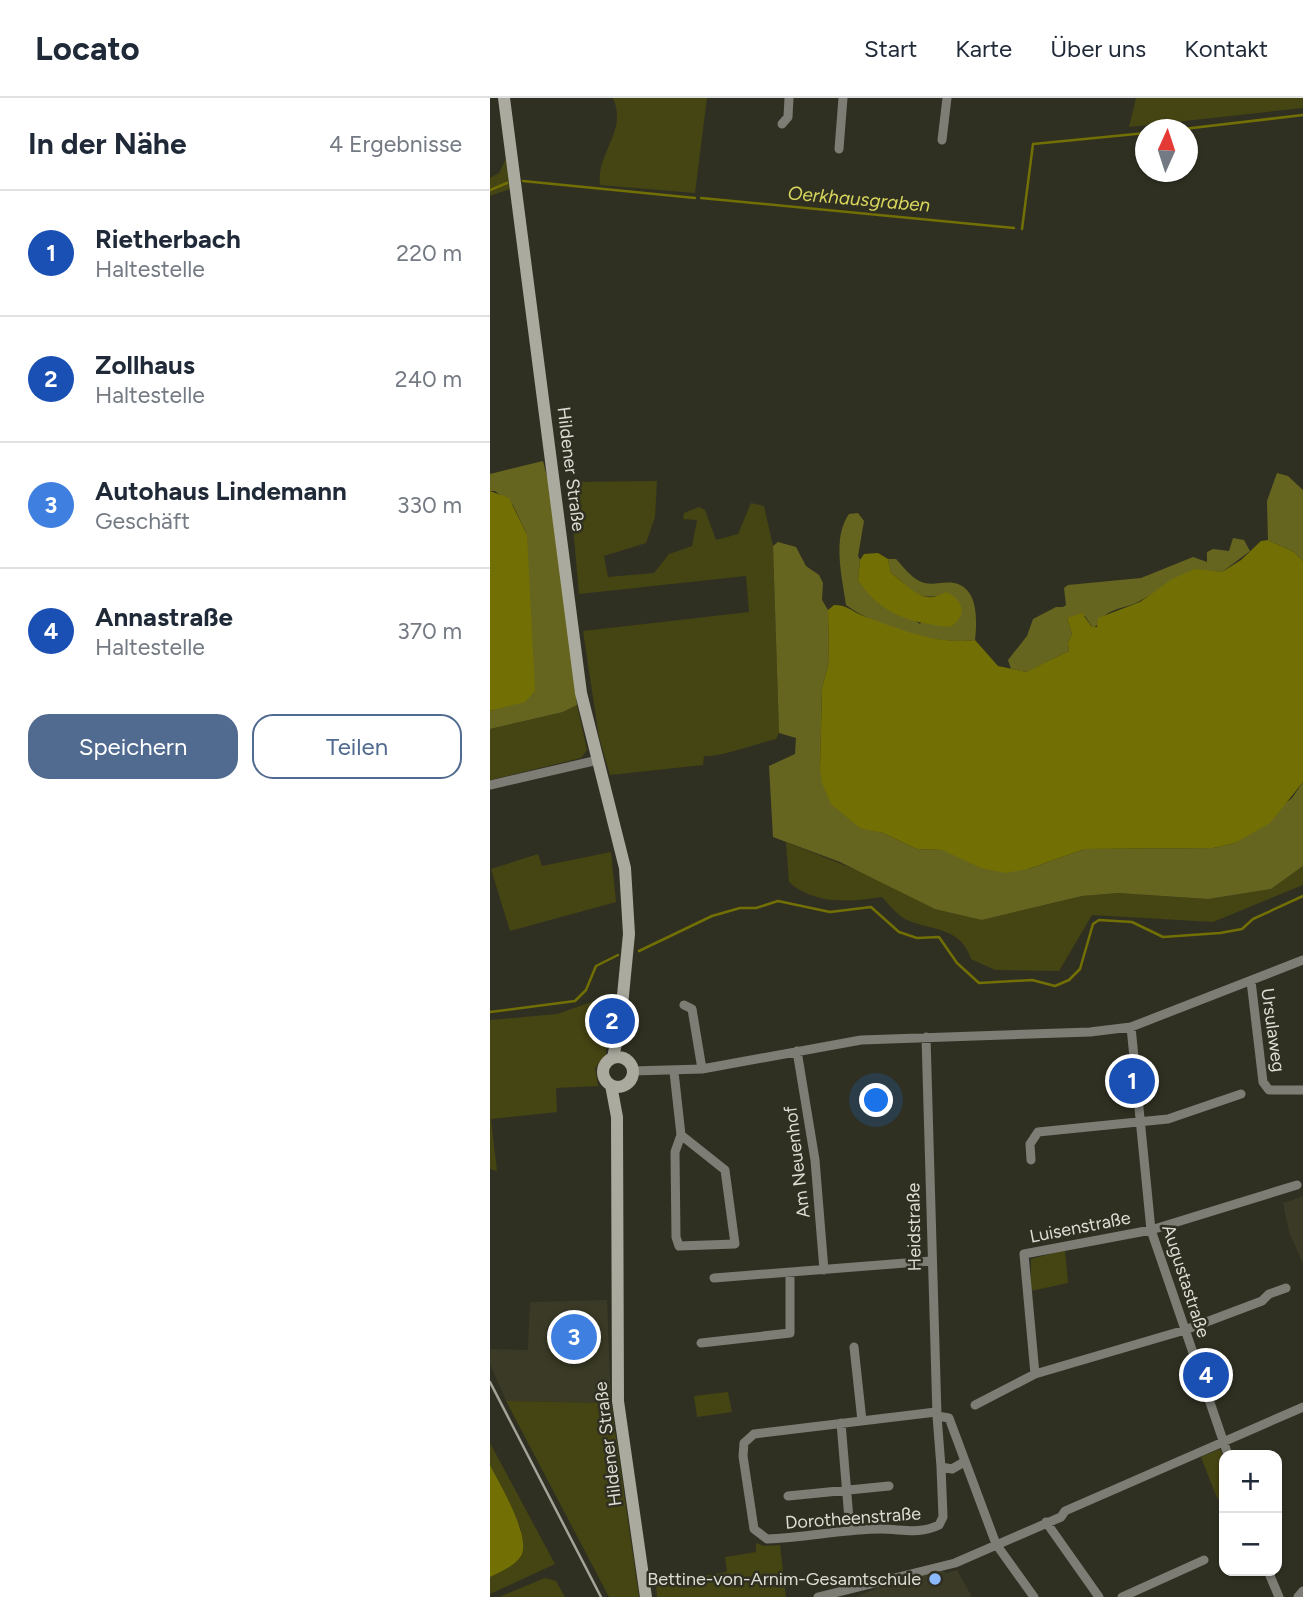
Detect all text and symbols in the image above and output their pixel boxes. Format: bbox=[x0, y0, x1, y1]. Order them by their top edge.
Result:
text: Locato bbox=[35, 29, 140, 68]
text: Start bbox=[864, 34, 917, 63]
text: Karte bbox=[955, 34, 1012, 63]
text: Über uns bbox=[1050, 34, 1146, 63]
text: Kontakt bbox=[1184, 34, 1268, 63]
north arrow bbox=[1135, 119, 1198, 182]
text: In der Nähe bbox=[28, 125, 187, 162]
text: 4 Ergebnisse bbox=[329, 130, 462, 158]
water label: Oerkhausgraben bbox=[787, 181, 932, 217]
text: Rietherbach bbox=[95, 223, 241, 255]
text: 1 bbox=[46, 239, 56, 267]
text: 220 m bbox=[396, 239, 462, 267]
text: Haltestelle bbox=[95, 255, 205, 283]
text: Zollhaus bbox=[95, 349, 195, 381]
text: 2 bbox=[44, 365, 58, 393]
text: 240 m bbox=[395, 365, 462, 393]
text: Haltestelle bbox=[95, 381, 205, 409]
street label: Hildener Straße bbox=[552, 405, 590, 533]
text: Autohaus Lindemann bbox=[95, 475, 347, 507]
text: 3 bbox=[45, 491, 57, 519]
text: 330 m bbox=[397, 491, 462, 519]
text: Geschäft bbox=[95, 507, 190, 535]
text: Annastraße bbox=[95, 601, 233, 633]
text: 4 bbox=[44, 617, 58, 645]
text: 370 m bbox=[397, 617, 462, 645]
text: Haltestelle bbox=[95, 633, 205, 661]
button: Speichern bbox=[28, 714, 238, 779]
button: Teilen bbox=[252, 714, 462, 779]
street label: Ursulaweg bbox=[1256, 987, 1290, 1073]
pin: 2 bbox=[589, 995, 635, 1047]
pin: 1 bbox=[1109, 1055, 1155, 1107]
your location bbox=[859, 1083, 893, 1117]
street label: Am Neuenhof bbox=[779, 1104, 815, 1219]
street label: Heidstraße bbox=[902, 1182, 926, 1271]
street label: Luisenstraße bbox=[1028, 1206, 1132, 1248]
street label: Augustastraße bbox=[1157, 1222, 1215, 1340]
pin: 3 bbox=[551, 1311, 597, 1363]
pin: 4 bbox=[1183, 1349, 1229, 1401]
street label: Hildener Straße bbox=[589, 1380, 627, 1508]
map controls bbox=[1219, 1450, 1282, 1576]
button: + bbox=[1219, 1450, 1282, 1513]
street label: Dorotheenstraße bbox=[784, 1502, 922, 1534]
button: − bbox=[1219, 1513, 1282, 1576]
place label: Bettine-von-Arnim-Gesamtschule bbox=[647, 1568, 921, 1590]
marker: Bettine-von-Arnim-Gesamtschule bbox=[927, 1571, 943, 1587]

